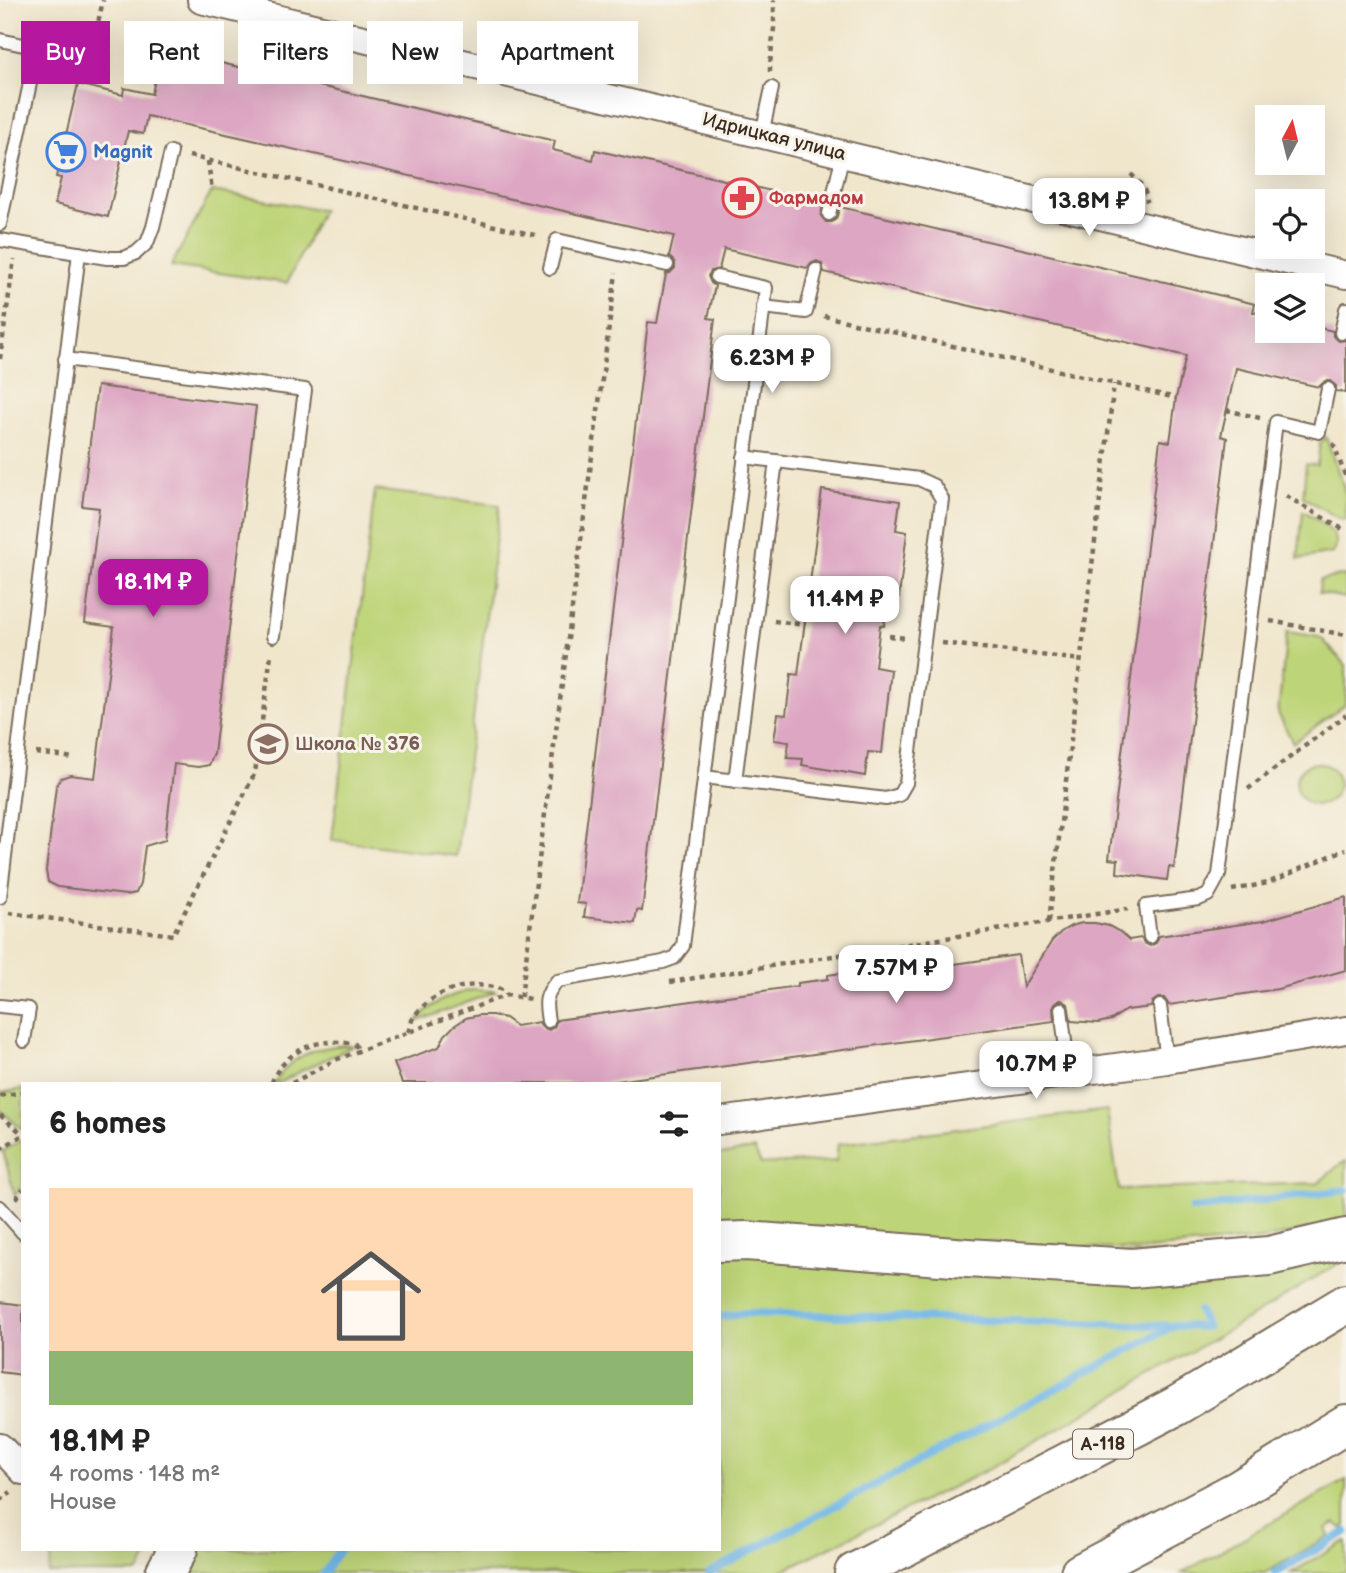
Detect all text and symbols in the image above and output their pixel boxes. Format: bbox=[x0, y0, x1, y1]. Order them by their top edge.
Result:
chip: Buy bbox=[21, 21, 110, 84]
chip: Rent bbox=[124, 21, 224, 84]
chip: Filters bbox=[238, 21, 353, 84]
chip: New bbox=[367, 21, 463, 84]
chip: Apartment bbox=[477, 21, 638, 84]
north arrow bbox=[1255, 105, 1325, 175]
map controls bbox=[1255, 105, 1325, 343]
street label: Идрицкая улица bbox=[700, 108, 848, 166]
supermarket icon: Magnit bbox=[45, 131, 87, 173]
place label: Magnit bbox=[93, 141, 153, 164]
pharmacy icon: Фармадом bbox=[721, 177, 763, 219]
pin: 13.8M ₽ bbox=[1024, 178, 1154, 238]
place label: Фармадом bbox=[769, 187, 864, 210]
text: 13.8M ₽ bbox=[1048, 187, 1130, 215]
button: locate bbox=[1255, 189, 1325, 259]
button: layers bbox=[1255, 273, 1325, 343]
pin: 6.23M ₽ bbox=[707, 336, 837, 395]
text: 6.23M ₽ bbox=[729, 344, 815, 372]
pin: 18.1M ₽ bbox=[88, 560, 218, 619]
text: 18.1M ₽ bbox=[114, 568, 192, 596]
pin: 11.4M ₽ bbox=[780, 576, 910, 636]
text: 11.4M ₽ bbox=[806, 585, 884, 613]
school or university icon: Школа № 376 bbox=[247, 723, 289, 765]
place label: Школа № 376 bbox=[295, 733, 420, 756]
pin: 7.57M ₽ bbox=[831, 946, 961, 1005]
text: 7.57M ₽ bbox=[854, 954, 938, 982]
pin: 10.7M ₽ bbox=[971, 1042, 1101, 1101]
text: 10.7M ₽ bbox=[995, 1050, 1077, 1078]
icon: filters bbox=[655, 1105, 693, 1143]
text: 6 homes bbox=[49, 1106, 166, 1142]
icon: home bbox=[308, 1233, 434, 1359]
text: 18.1M ₽ bbox=[49, 1424, 150, 1460]
road number: А-118 bbox=[1073, 1429, 1133, 1458]
text: 4 rooms · 148 m² bbox=[49, 1460, 220, 1488]
text: House bbox=[49, 1488, 116, 1516]

